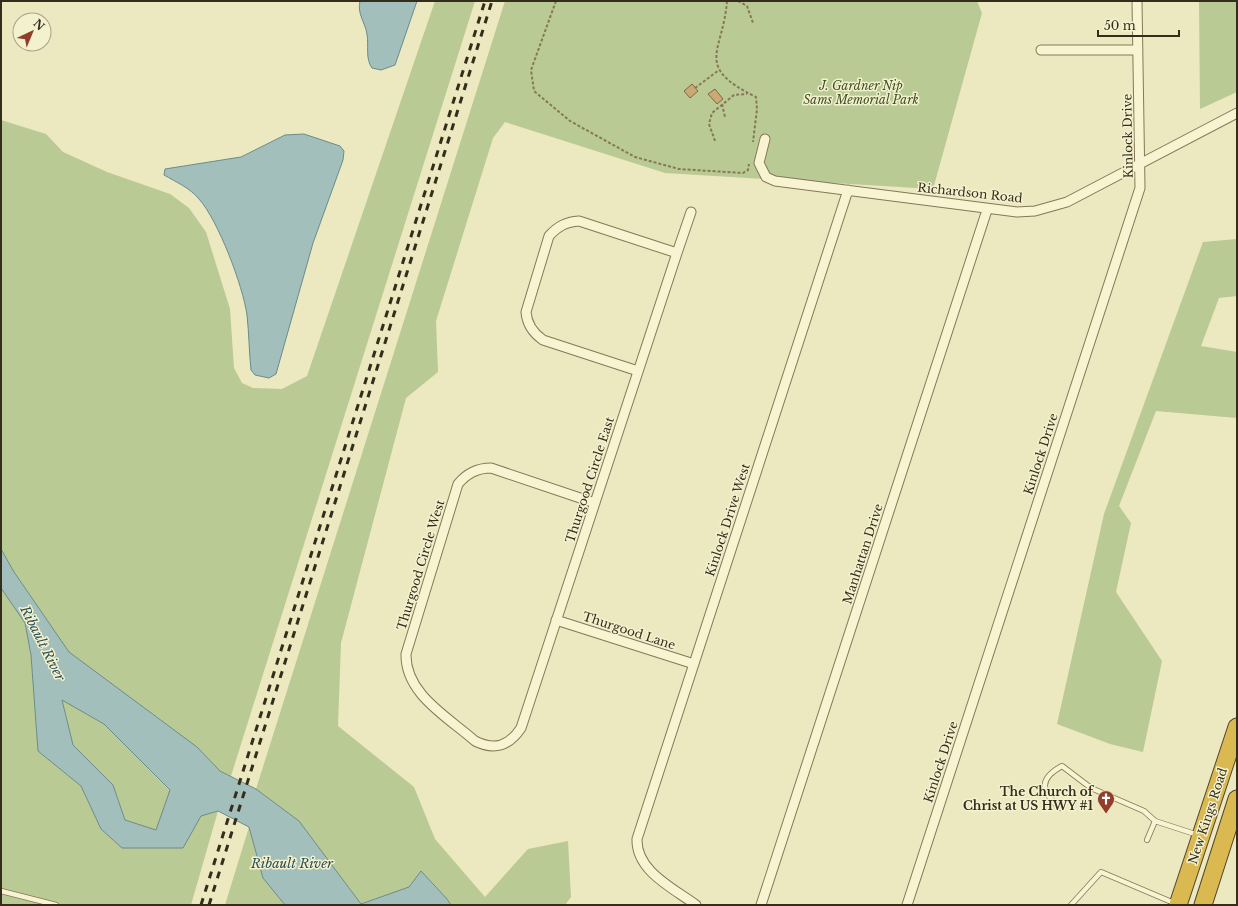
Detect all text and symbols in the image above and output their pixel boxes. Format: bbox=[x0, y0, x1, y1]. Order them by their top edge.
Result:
north arrow bbox=[12, 12, 52, 52]
scale bar bbox=[1098, 12, 1179, 38]
text: N bbox=[30, 16, 48, 34]
text: 50 m bbox=[1104, 18, 1136, 33]
park label: J. Gardner Nip Sams Memorial Park bbox=[803, 78, 919, 107]
street label: Kinlock Drive bbox=[1119, 93, 1136, 179]
street label: Richardson Road bbox=[917, 180, 1023, 205]
street label: Kinlock Drive bbox=[1020, 411, 1061, 497]
street label: Thurgood Circle East bbox=[562, 415, 617, 545]
street label: Kinlock Drive West bbox=[702, 461, 753, 578]
street label: Thurgood Circle West bbox=[394, 497, 448, 632]
street label: Manhattan Drive bbox=[839, 502, 886, 606]
water label: Ribault River bbox=[16, 602, 69, 685]
street label: Thurgood Lane bbox=[581, 608, 677, 653]
street label: Kinlock Drive bbox=[920, 719, 961, 805]
street label: New Kings Road bbox=[1185, 766, 1230, 866]
place label: The Church of Christ at US HWY #1 bbox=[963, 784, 1095, 813]
church icon: The Church of Christ at US HWY #1 bbox=[1096, 789, 1116, 814]
water label: Ribault River bbox=[250, 855, 334, 872]

